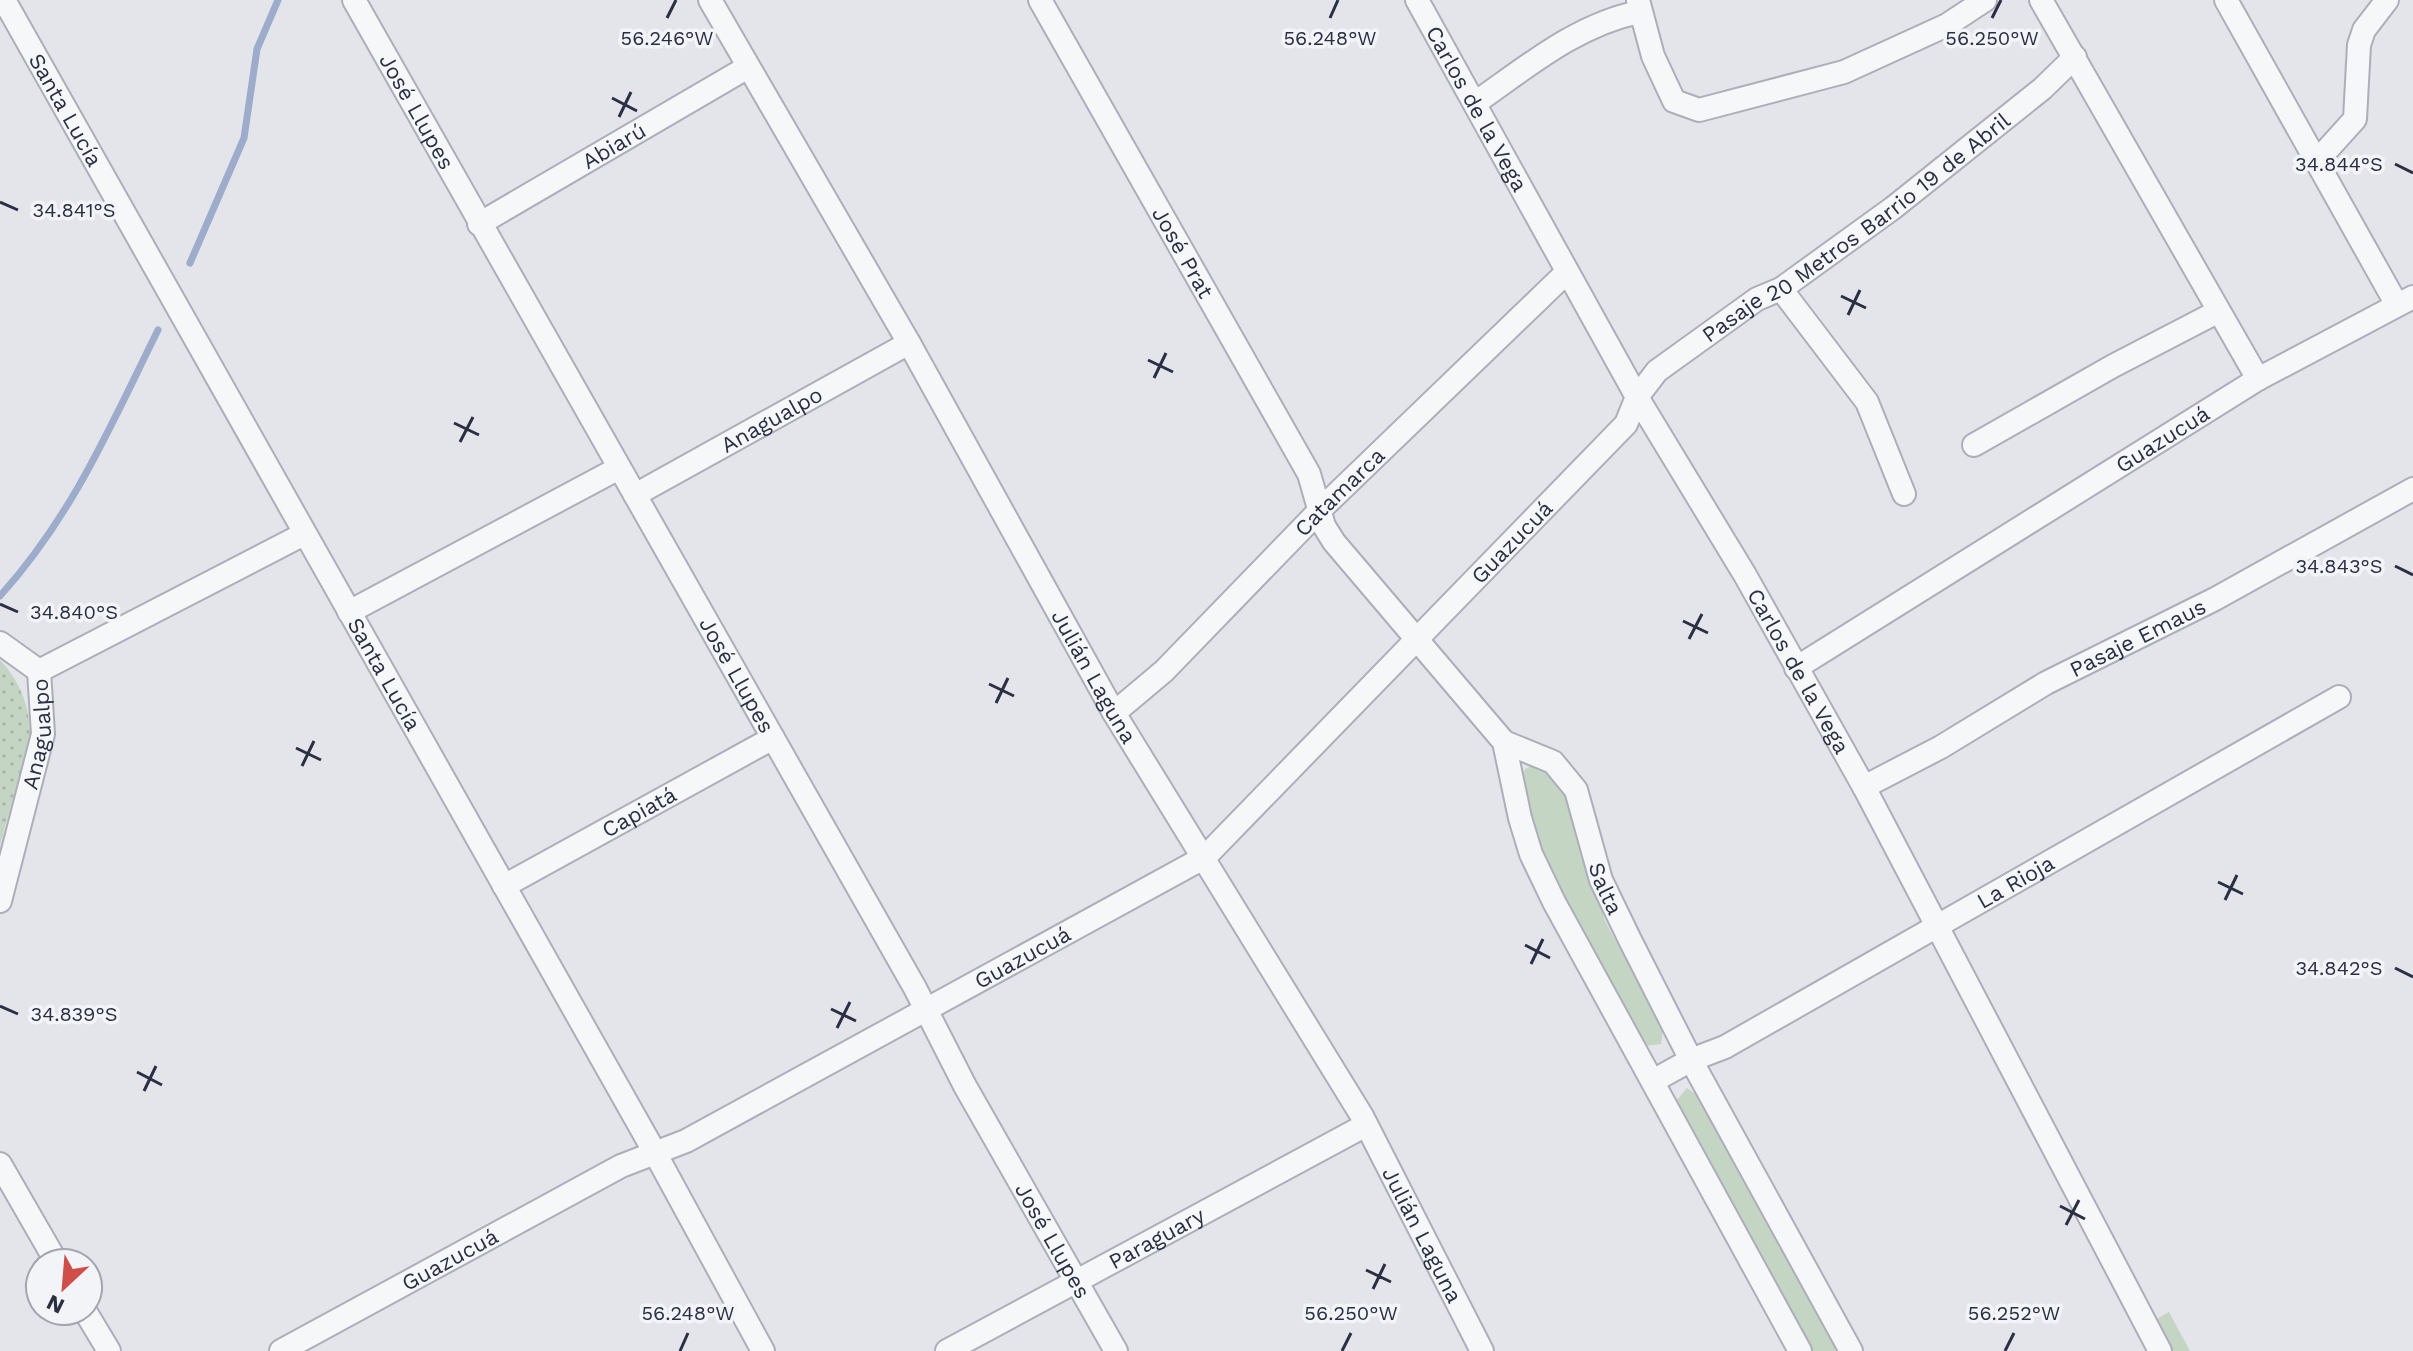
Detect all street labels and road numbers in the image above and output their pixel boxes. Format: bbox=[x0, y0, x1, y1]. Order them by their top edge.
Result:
street label: Carlos de la Vega bbox=[1421, 21, 1533, 196]
street label: Santa Lucía bbox=[24, 49, 108, 171]
street label: José Llupes bbox=[375, 49, 460, 174]
street label: Pasaje 20 Metros Barrio 19 de Abril bbox=[1697, 107, 2015, 347]
street label: Abiarú bbox=[578, 117, 650, 174]
street label: José Prat bbox=[1147, 202, 1219, 302]
street label: Anagualpo bbox=[716, 381, 826, 457]
street label: Guazucuá bbox=[2111, 400, 2214, 478]
street label: Catamarca bbox=[1289, 442, 1389, 541]
street label: Guazucuá bbox=[1466, 495, 1557, 588]
street label: Carlos de la Vega bbox=[1743, 584, 1855, 758]
street label: Pasaje Emaus bbox=[2065, 593, 2210, 682]
street label: Julián Laguna bbox=[1047, 605, 1142, 748]
street label: Santa Lucía bbox=[343, 613, 426, 735]
street label: José Llupes bbox=[694, 613, 780, 737]
street label: Anagualpo bbox=[17, 678, 56, 792]
street label: Capiatá bbox=[597, 781, 680, 842]
street label: La Rioja bbox=[1972, 850, 2058, 913]
street label: Salta bbox=[1584, 860, 1628, 918]
street label: Guazucuá bbox=[970, 921, 1075, 993]
street label: Julián Laguna bbox=[1378, 1163, 1468, 1307]
street label: José Llupes bbox=[1010, 1178, 1096, 1303]
street label: Paraguary bbox=[1104, 1202, 1209, 1274]
street label: Guazucuá bbox=[397, 1223, 502, 1295]

